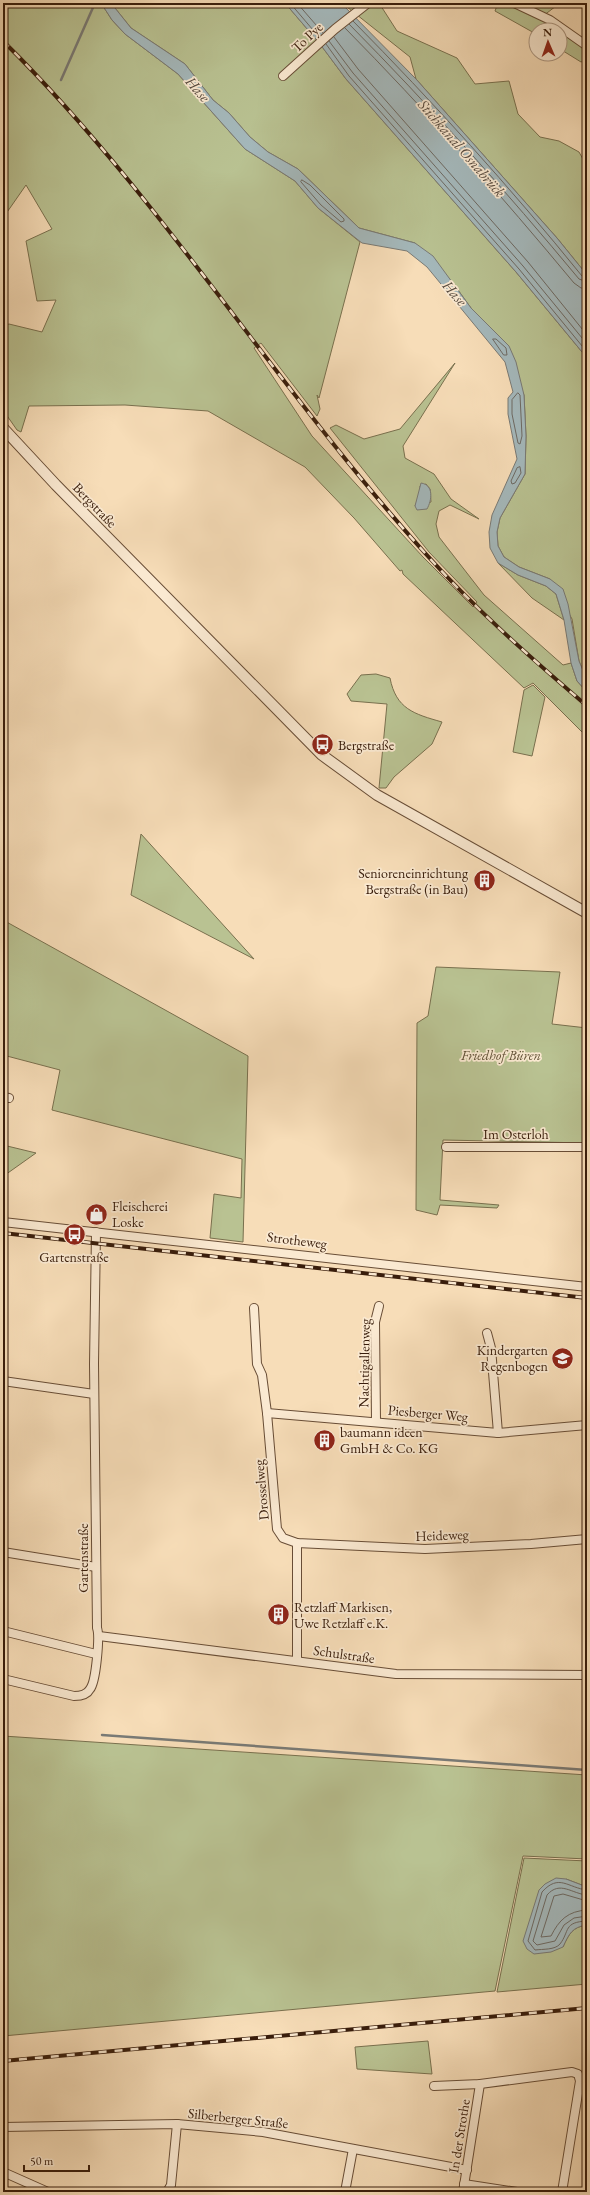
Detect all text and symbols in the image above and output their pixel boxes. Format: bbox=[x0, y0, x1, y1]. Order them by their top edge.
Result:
street label: To Pye bbox=[287, 18, 327, 56]
north arrow bbox=[528, 22, 568, 62]
text: N bbox=[543, 25, 552, 39]
water label: Hase bbox=[181, 71, 215, 106]
water label: Stichkanal Osnabrück bbox=[414, 94, 510, 201]
water label: Hase bbox=[438, 275, 472, 310]
street label: Bergstraße bbox=[69, 479, 121, 532]
bus stop icon: Bergstraße bbox=[310, 732, 336, 758]
place label: Bergstraße bbox=[338, 736, 395, 754]
place label: Senioreneinrichtung Bergstraße (in Bau) bbox=[358, 864, 469, 898]
building icon: Senioreneinrichtung Bergstraße (in Bau) bbox=[471, 868, 497, 894]
park label: Friedhof Büren bbox=[460, 1046, 541, 1064]
street label: Im Osterloh bbox=[483, 1125, 549, 1143]
place label: Fleischerei Loske bbox=[112, 1197, 168, 1231]
shop icon: Fleischerei Loske bbox=[83, 1201, 109, 1227]
bus stop icon: Gartenstraße bbox=[61, 1222, 87, 1248]
street label: Strotheweg bbox=[266, 1227, 329, 1253]
place label: Gartenstraße bbox=[39, 1248, 109, 1266]
street label: Nachtigallenweg bbox=[354, 1317, 374, 1408]
place label: Kindergarten Regenbogen bbox=[477, 1341, 549, 1375]
school or university icon: Kindergarten Regenbogen bbox=[550, 1345, 576, 1371]
street label: Piesberger Weg bbox=[387, 1401, 470, 1426]
place label: baumann ideen GmbH & Co. KG bbox=[340, 1423, 438, 1457]
building icon: baumann ideen GmbH & Co. KG bbox=[311, 1427, 337, 1453]
street label: Drosselweg bbox=[249, 1458, 273, 1521]
street label: Gartenstraße bbox=[74, 1523, 92, 1593]
street label: Heideweg bbox=[415, 1525, 470, 1545]
place label: Retzlaff Markisen, Uwe Retzlaff e.K. bbox=[294, 1598, 392, 1632]
building icon: Retzlaff Markisen, Uwe Retzlaff e.K. bbox=[266, 1602, 292, 1628]
street label: Schulstraße bbox=[312, 1641, 376, 1667]
street label: In der Strothe bbox=[444, 2097, 474, 2174]
street label: Silberberger Straße bbox=[187, 2104, 290, 2132]
scale bar bbox=[24, 2147, 89, 2173]
text: 50 m bbox=[30, 2153, 54, 2169]

